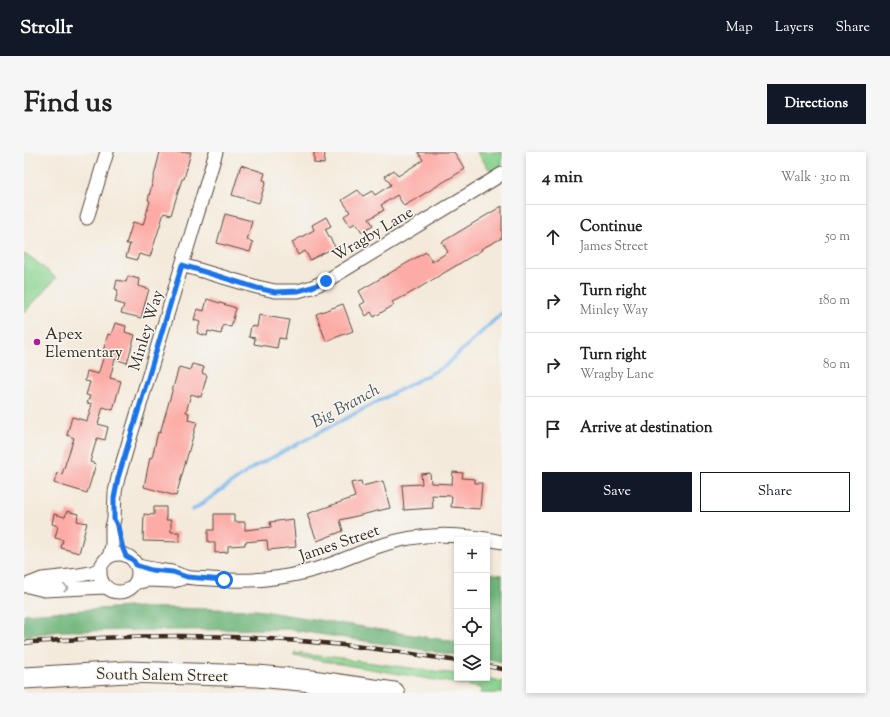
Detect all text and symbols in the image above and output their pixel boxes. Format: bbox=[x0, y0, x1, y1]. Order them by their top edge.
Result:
text: Strollr bbox=[20, 15, 73, 42]
text: Map bbox=[726, 18, 753, 38]
text: Layers bbox=[775, 18, 813, 38]
text: Share bbox=[835, 18, 870, 38]
text: Find us bbox=[24, 84, 112, 124]
button: Directions bbox=[767, 84, 866, 124]
text: 4 min bbox=[542, 166, 583, 190]
text: Walk · 310 m bbox=[781, 169, 850, 187]
street label: Wragby Lane bbox=[328, 202, 418, 268]
text: Continue bbox=[580, 217, 642, 238]
icon: ahead bbox=[542, 226, 564, 248]
text: 50 m bbox=[825, 228, 850, 246]
text: James Street bbox=[580, 238, 648, 256]
route end bbox=[317, 272, 335, 290]
text: Turn right bbox=[580, 281, 646, 302]
street label: Minley Way bbox=[124, 287, 171, 374]
icon: right bbox=[542, 290, 564, 312]
text: 180 m bbox=[819, 292, 850, 310]
text: Minley Way bbox=[580, 302, 648, 320]
place label: Apex Elementary bbox=[45, 324, 123, 365]
marker: Apex Elementary bbox=[32, 337, 42, 347]
text: Turn right bbox=[580, 345, 646, 366]
icon: right bbox=[542, 354, 564, 376]
text: 80 m bbox=[823, 356, 850, 374]
text: Wragby Lane bbox=[580, 366, 654, 384]
water label: Big Branch bbox=[308, 378, 385, 435]
icon: arrive bbox=[542, 418, 564, 440]
text: Arrive at destination bbox=[580, 418, 713, 439]
button: Save bbox=[542, 472, 692, 512]
button: Share bbox=[700, 472, 850, 512]
street label: James Street bbox=[296, 520, 384, 569]
map controls bbox=[454, 537, 490, 681]
button: + bbox=[454, 537, 490, 573]
route start bbox=[215, 571, 233, 589]
button: − bbox=[454, 573, 490, 609]
one-way arrow bbox=[63, 584, 69, 593]
button: locate bbox=[454, 609, 490, 645]
button: layers bbox=[454, 645, 490, 681]
street label: South Salem Street bbox=[96, 664, 229, 689]

